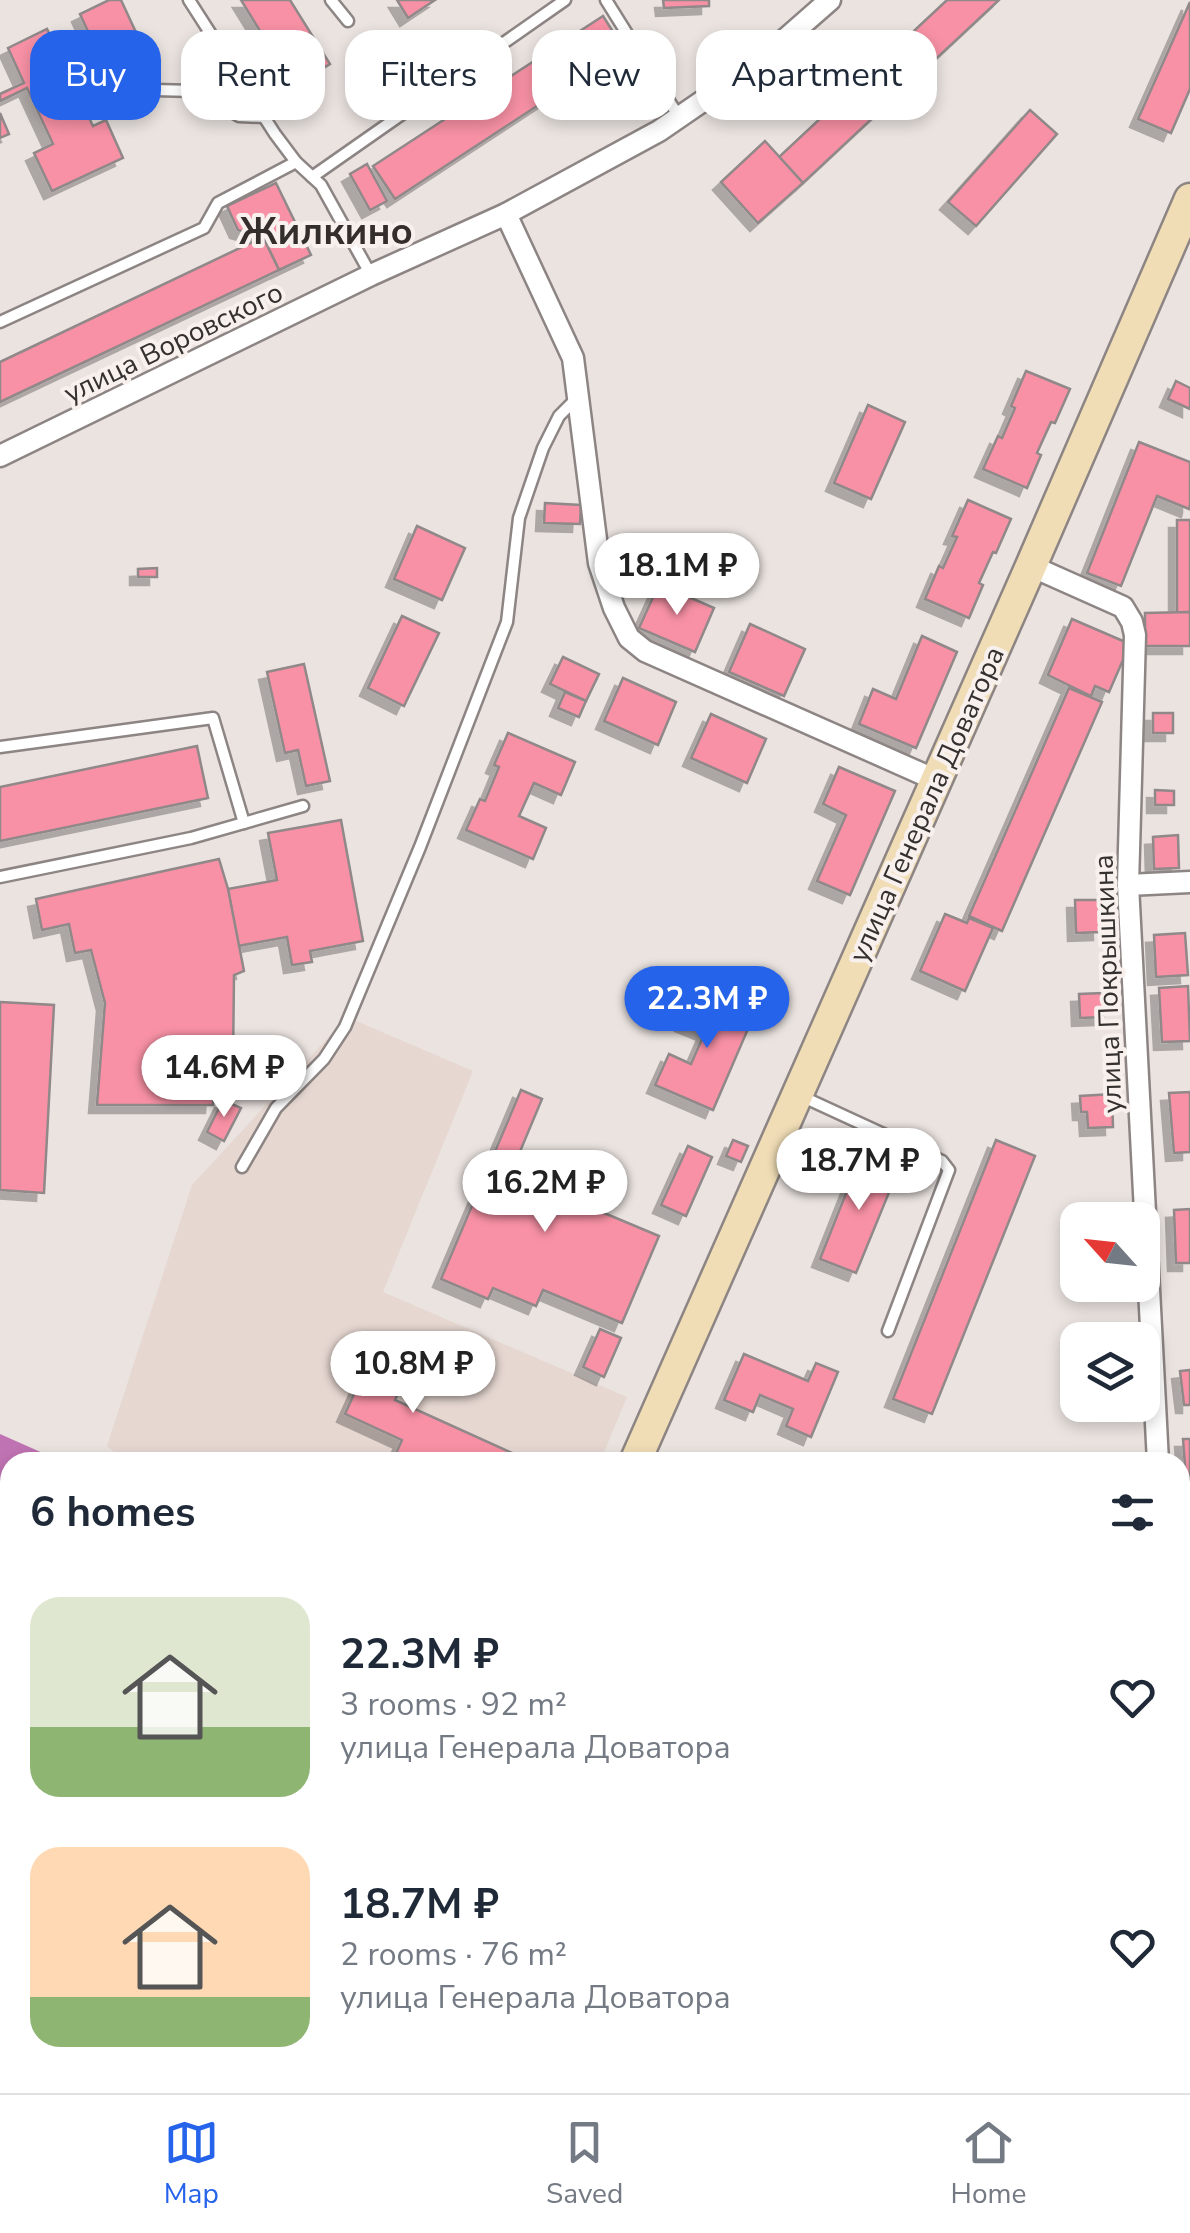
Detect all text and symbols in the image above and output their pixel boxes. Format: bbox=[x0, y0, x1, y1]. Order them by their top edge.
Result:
chip: Buy bbox=[30, 30, 161, 120]
chip: Rent bbox=[181, 30, 325, 120]
chip: Filters bbox=[345, 30, 512, 120]
chip: New bbox=[532, 30, 676, 120]
chip: Apartment bbox=[696, 30, 937, 120]
district label: Жилкино bbox=[239, 206, 413, 257]
street label: улица Воровского bbox=[57, 273, 289, 413]
pin: 18.1M ₽ bbox=[585, 533, 769, 618]
text: 18.1M ₽ bbox=[616, 544, 738, 587]
street label: улица Генерала Доватора bbox=[840, 640, 1014, 968]
street label: улица Покрышкина bbox=[1084, 854, 1132, 1114]
pin: 22.3M ₽ bbox=[615, 966, 799, 1051]
text: 22.3M ₽ bbox=[646, 977, 768, 1020]
pin: 14.6M ₽ bbox=[132, 1035, 316, 1120]
text: 14.6M ₽ bbox=[163, 1046, 285, 1089]
pin: 18.7M ₽ bbox=[767, 1128, 951, 1213]
text: 18.7M ₽ bbox=[798, 1139, 920, 1182]
pin: 16.2M ₽ bbox=[453, 1150, 637, 1235]
text: 16.2M ₽ bbox=[484, 1161, 606, 1204]
north arrow bbox=[1060, 1202, 1160, 1302]
map controls bbox=[1060, 1202, 1160, 1422]
button: layers bbox=[1060, 1322, 1160, 1422]
pin: 10.8M ₽ bbox=[321, 1331, 505, 1416]
text: 10.8M ₽ bbox=[352, 1342, 474, 1385]
text: 6 homes bbox=[30, 1484, 195, 1541]
icon: filters bbox=[1105, 1485, 1160, 1540]
text: 22.3M ₽ bbox=[340, 1626, 499, 1683]
icon: home bbox=[110, 1637, 230, 1757]
icon: heart bbox=[1105, 1670, 1160, 1725]
text: 3 rooms · 92 m² bbox=[340, 1683, 567, 1726]
text: улица Генерала Доватора bbox=[340, 1726, 731, 1769]
text: 18.7M ₽ bbox=[340, 1876, 499, 1933]
icon: home bbox=[110, 1887, 230, 2007]
icon: heart bbox=[1105, 1920, 1160, 1975]
text: 2 rooms · 76 m² bbox=[340, 1933, 567, 1976]
text: улица Генерала Доватора bbox=[340, 1976, 731, 2019]
tab: Map bbox=[164, 2115, 219, 2213]
tab: Saved bbox=[546, 2115, 623, 2213]
tab: Home bbox=[951, 2115, 1026, 2213]

